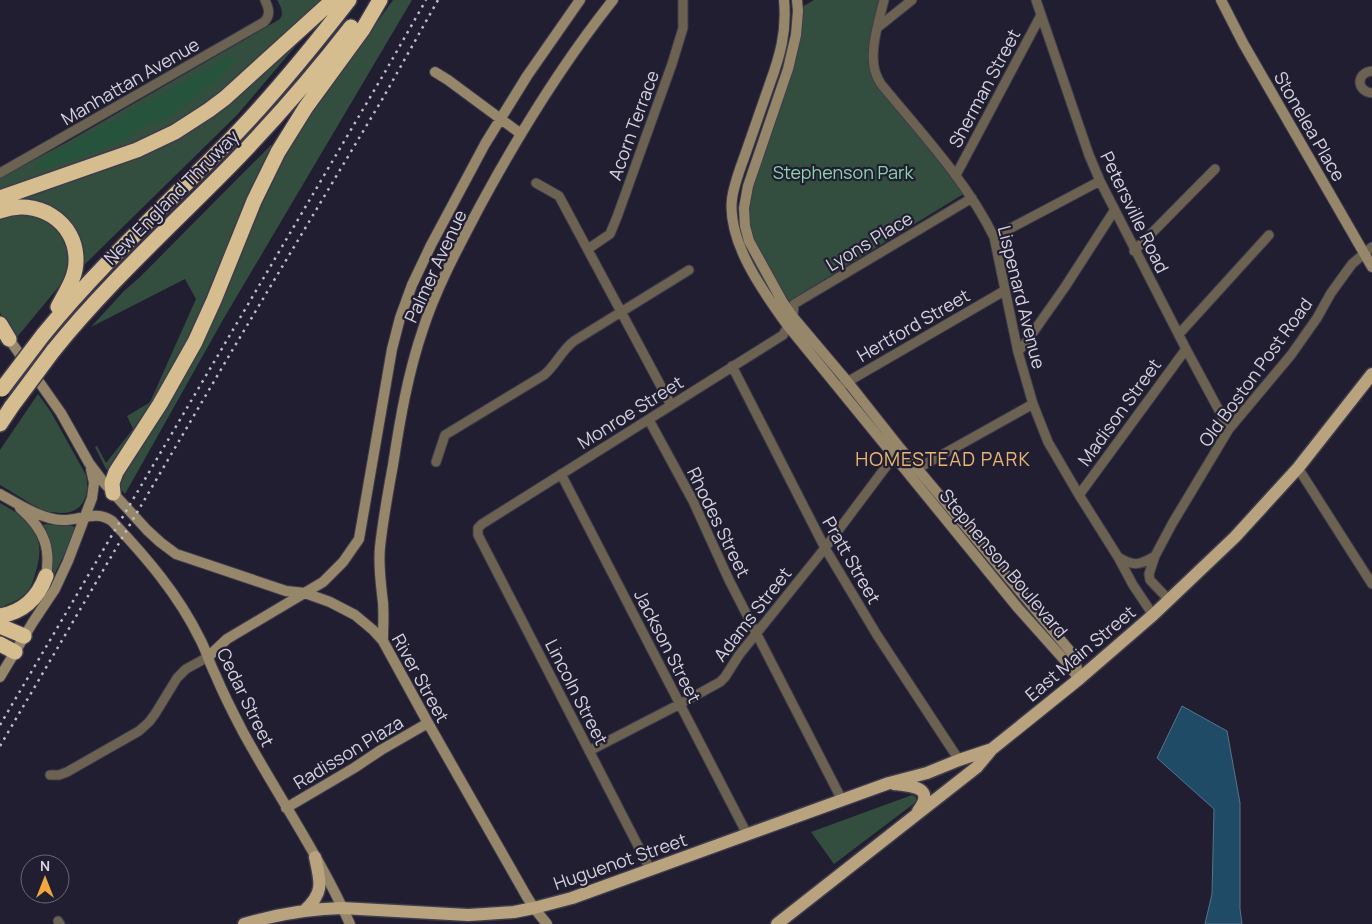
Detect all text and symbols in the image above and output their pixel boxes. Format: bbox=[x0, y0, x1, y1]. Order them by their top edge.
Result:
street label: Sherman Street bbox=[943, 24, 1025, 152]
street label: Manhattan Avenue bbox=[57, 32, 203, 130]
street label: Acorn Terrace bbox=[602, 67, 664, 183]
street label: Stonelea Place bbox=[1269, 67, 1351, 185]
street label: New England Thruway bbox=[98, 124, 244, 270]
street label: Petersville Road bbox=[1095, 147, 1175, 277]
park label: Stephenson Park bbox=[773, 160, 914, 184]
street label: Palmer Avenue bbox=[398, 206, 472, 326]
street label: Lyons Place bbox=[821, 206, 917, 276]
street label: Lispenard Avenue bbox=[993, 223, 1051, 371]
street label: Hertford Street bbox=[852, 283, 974, 367]
street label: Old Boston Post Road bbox=[1193, 293, 1317, 451]
street label: Madison Street bbox=[1072, 353, 1166, 471]
street label: Monroe Street bbox=[573, 370, 687, 454]
district label: HOMESTEAD PARK bbox=[855, 446, 1031, 472]
street label: Rhodes Street bbox=[682, 463, 756, 581]
street label: Stephenson Boulevard bbox=[935, 484, 1073, 642]
street label: Pratt Street bbox=[817, 512, 887, 608]
street label: Adams Street bbox=[708, 562, 796, 666]
street label: Jackson Street bbox=[629, 585, 707, 707]
street label: East Main Street bbox=[1020, 600, 1140, 706]
street label: River Street bbox=[387, 629, 455, 727]
street label: Lincoln Street bbox=[540, 635, 614, 749]
street label: Cedar Street bbox=[212, 644, 280, 750]
street label: Radisson Plaza bbox=[289, 710, 407, 794]
street label: Huguenot Street bbox=[550, 827, 690, 895]
north arrow bbox=[20, 854, 70, 904]
text: N bbox=[40, 856, 50, 875]

